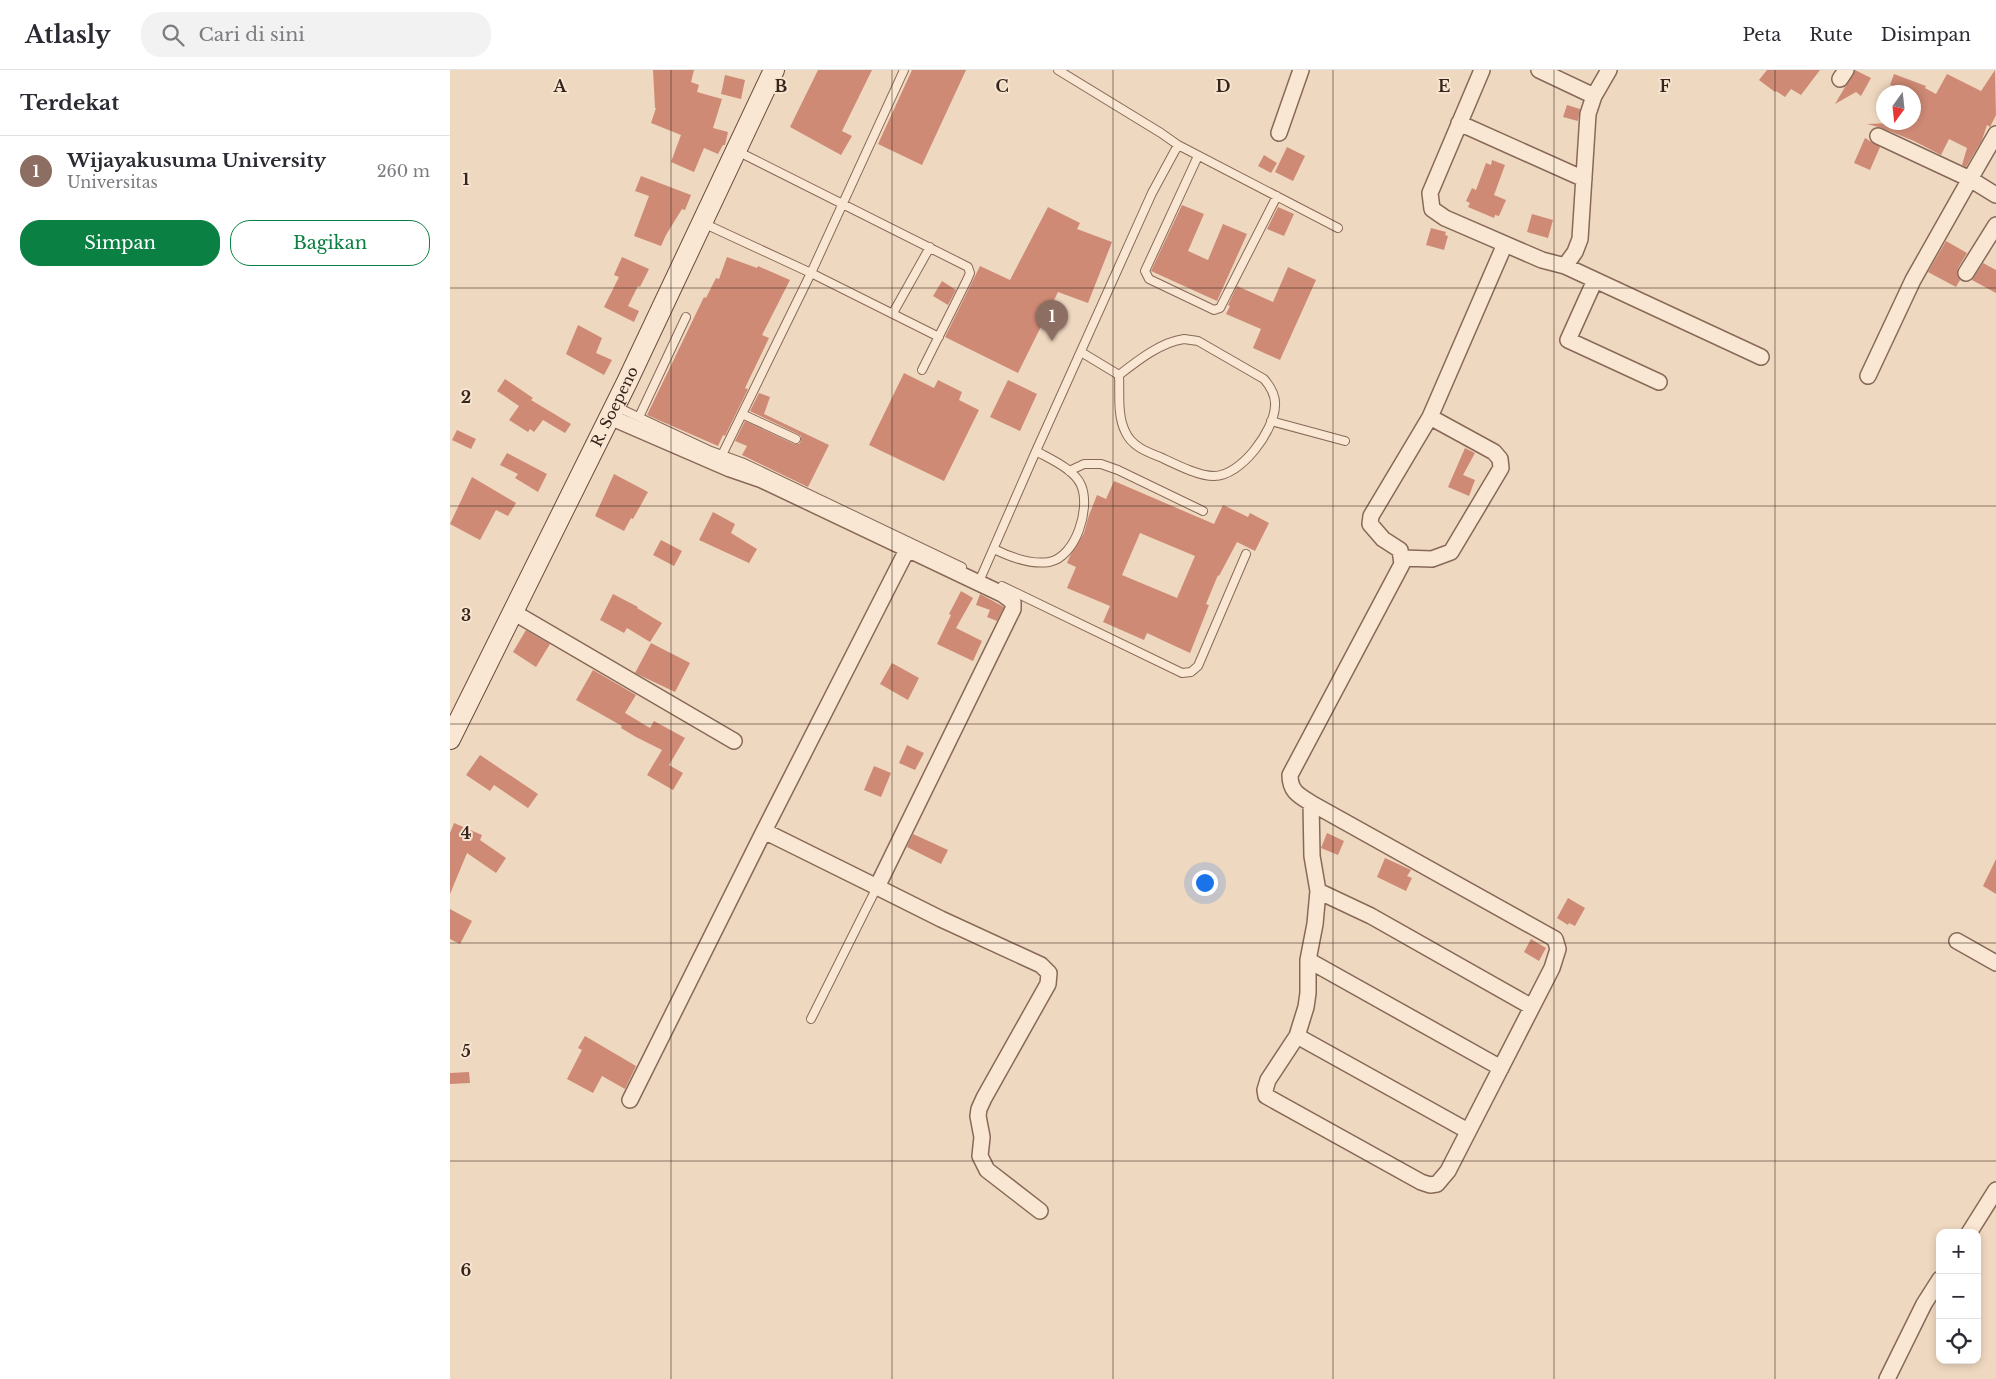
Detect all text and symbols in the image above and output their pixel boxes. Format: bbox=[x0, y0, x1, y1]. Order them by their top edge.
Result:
search box bbox=[141, 12, 491, 57]
text: Atlasly bbox=[25, 20, 111, 49]
icon: search bbox=[159, 21, 187, 49]
text: Cari di sini bbox=[199, 23, 305, 46]
text: Peta bbox=[1742, 24, 1781, 46]
text: Rute bbox=[1809, 24, 1853, 46]
text: Disimpan bbox=[1881, 24, 1971, 46]
text: A bbox=[553, 76, 568, 96]
text: B bbox=[775, 76, 788, 96]
text: C bbox=[995, 76, 1009, 96]
text: D bbox=[1216, 76, 1230, 96]
text: E bbox=[1438, 76, 1450, 96]
text: F bbox=[1659, 76, 1671, 96]
north arrow bbox=[1876, 85, 1921, 130]
text: Terdekat bbox=[20, 90, 119, 116]
text: Wijayakusuma University bbox=[67, 149, 326, 172]
text: 1 bbox=[33, 161, 39, 181]
text: 260 m bbox=[377, 161, 430, 181]
text: 1 bbox=[463, 169, 470, 189]
text: Universitas bbox=[67, 172, 158, 192]
button: Simpan bbox=[20, 220, 220, 266]
button: Bagikan bbox=[230, 220, 430, 266]
pin: 1 bbox=[1036, 300, 1068, 341]
street label: R. Soepeno bbox=[586, 363, 642, 450]
text: 2 bbox=[461, 387, 471, 407]
text: 3 bbox=[461, 605, 471, 625]
text: 4 bbox=[461, 823, 471, 843]
your location bbox=[1192, 870, 1218, 896]
text: 5 bbox=[461, 1041, 471, 1061]
map controls bbox=[1936, 1229, 1981, 1364]
button: + bbox=[1936, 1229, 1981, 1274]
text: 6 bbox=[461, 1260, 472, 1280]
button: − bbox=[1936, 1274, 1981, 1319]
button: locate bbox=[1936, 1319, 1981, 1364]

